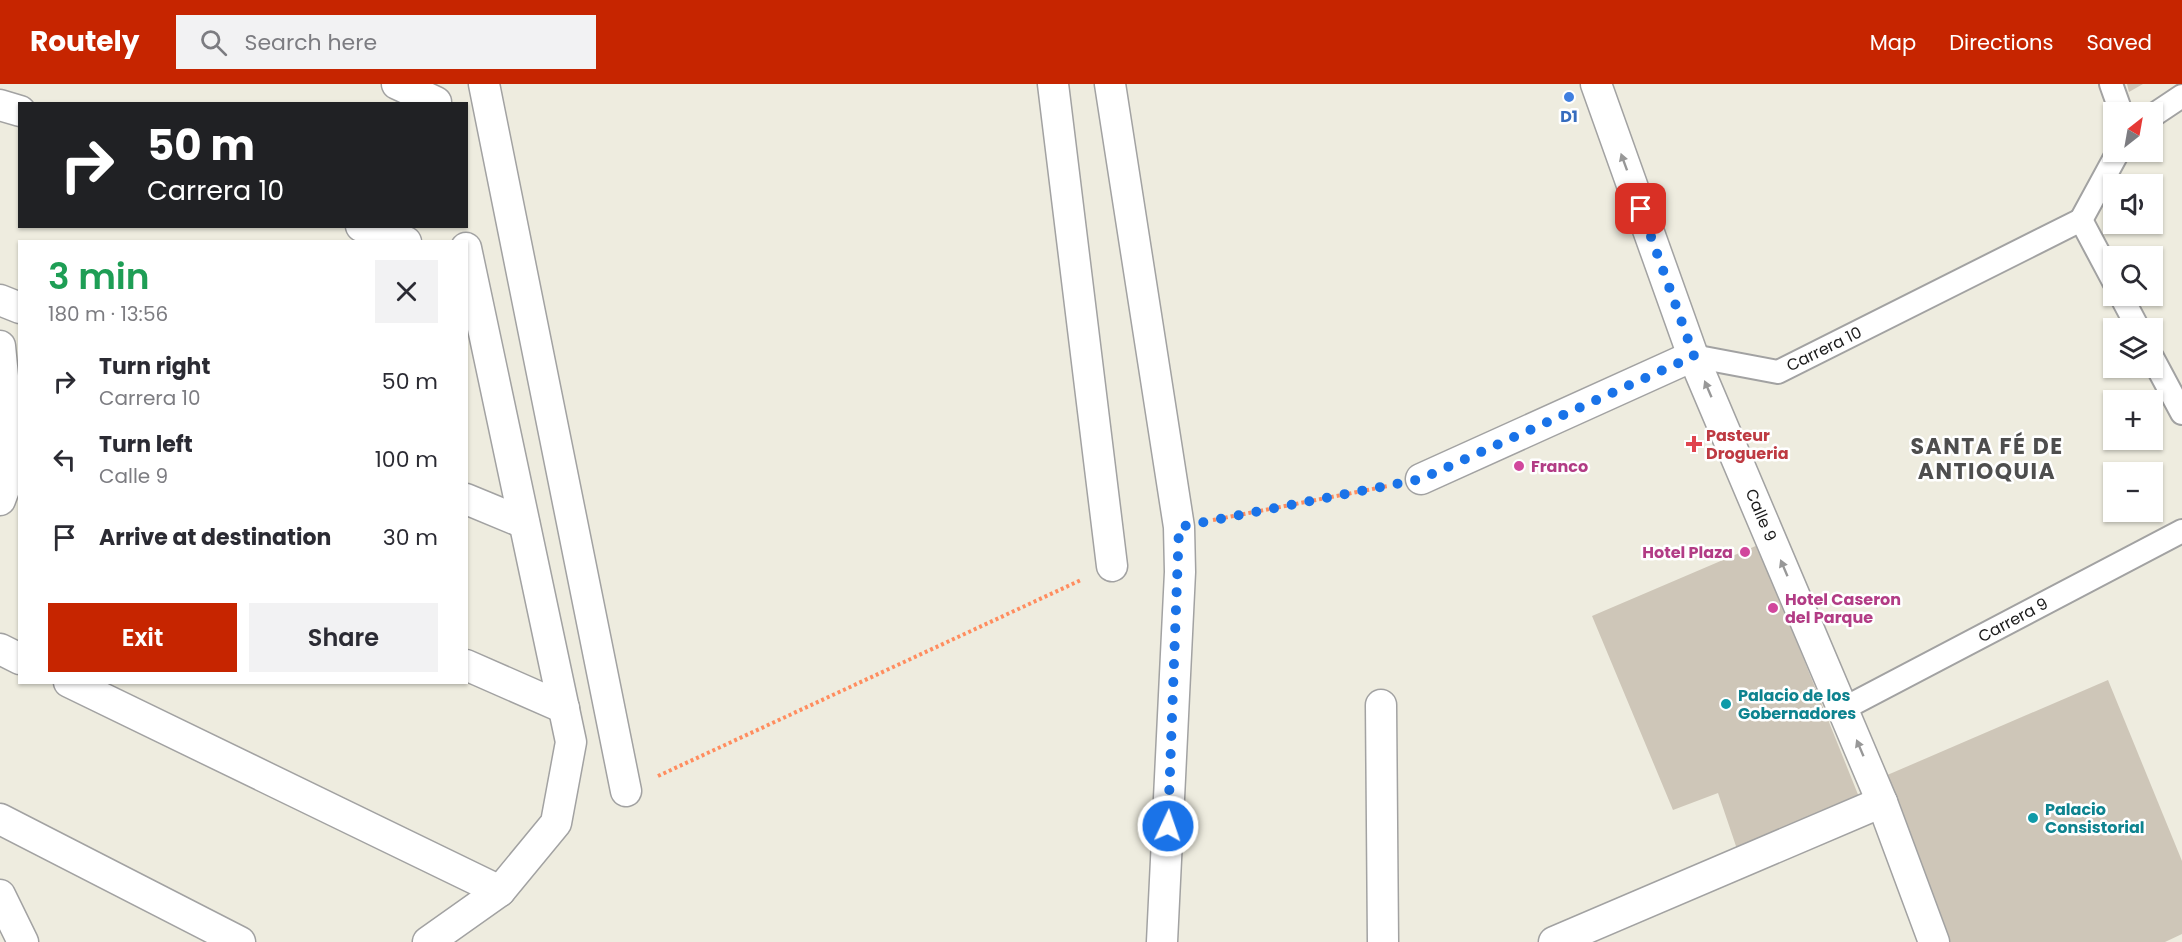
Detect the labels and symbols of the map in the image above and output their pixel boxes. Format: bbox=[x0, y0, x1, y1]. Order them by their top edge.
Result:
marker: D1 bbox=[1562, 90, 1576, 104]
north arrow bbox=[2103, 102, 2163, 162]
place label: D1 bbox=[1560, 105, 1578, 128]
one-way arrow bbox=[1619, 153, 1629, 171]
pin bbox=[1615, 183, 1666, 234]
street label: Carrera 10 bbox=[1782, 321, 1866, 377]
one-way arrow bbox=[1703, 380, 1712, 397]
place label: Pasteur Drogueria bbox=[1706, 424, 1789, 465]
district label: SANTA FÉ DE ANTIOQUIA bbox=[1910, 431, 2064, 487]
marker: Pasteur Drogueria bbox=[1687, 437, 1701, 451]
place label: Franco bbox=[1531, 455, 1588, 478]
marker: Franco bbox=[1512, 459, 1526, 473]
street label: Calle 9 bbox=[1740, 485, 1782, 545]
place label: Hotel Plaza bbox=[1642, 541, 1733, 564]
marker: Hotel Plaza bbox=[1738, 545, 1752, 559]
one-way arrow bbox=[1779, 559, 1789, 577]
place label: Hotel Caseron del Parque bbox=[1785, 588, 1901, 629]
street label: Carrera 9 bbox=[1974, 592, 2052, 648]
marker: Hotel Caseron del Parque bbox=[1766, 601, 1780, 615]
place label: Palacio de los Gobernadores bbox=[1738, 684, 1856, 725]
marker: Palacio de los Gobernadores bbox=[1719, 697, 1733, 711]
one-way arrow bbox=[1855, 739, 1864, 757]
position arrow bbox=[1136, 794, 1200, 858]
place label: Palacio Consistorial bbox=[2045, 798, 2145, 839]
marker: Palacio Consistorial bbox=[2026, 811, 2040, 825]

